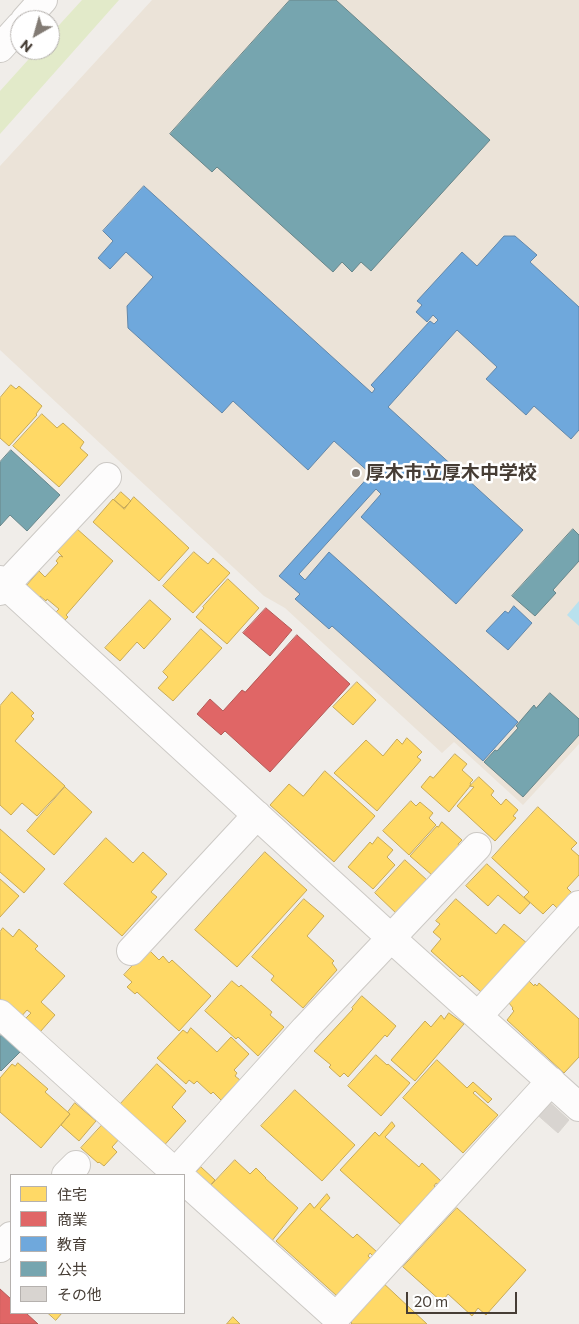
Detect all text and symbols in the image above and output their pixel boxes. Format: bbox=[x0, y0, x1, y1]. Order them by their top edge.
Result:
north arrow bbox=[10, 10, 60, 60]
text: N bbox=[17, 36, 35, 56]
place label: 厚木市立厚木中学校 bbox=[366, 462, 537, 484]
marker: 厚木市立厚木中学校 bbox=[350, 467, 362, 479]
legend bbox=[10, 1174, 185, 1314]
text: 住宅 bbox=[57, 1185, 87, 1203]
text: 商業 bbox=[57, 1210, 87, 1228]
text: 教育 bbox=[57, 1235, 87, 1253]
text: 公共 bbox=[57, 1260, 87, 1278]
scale bar bbox=[409, 1282, 520, 1314]
text: その他 bbox=[57, 1285, 102, 1303]
text: 20 m bbox=[414, 1292, 448, 1310]

